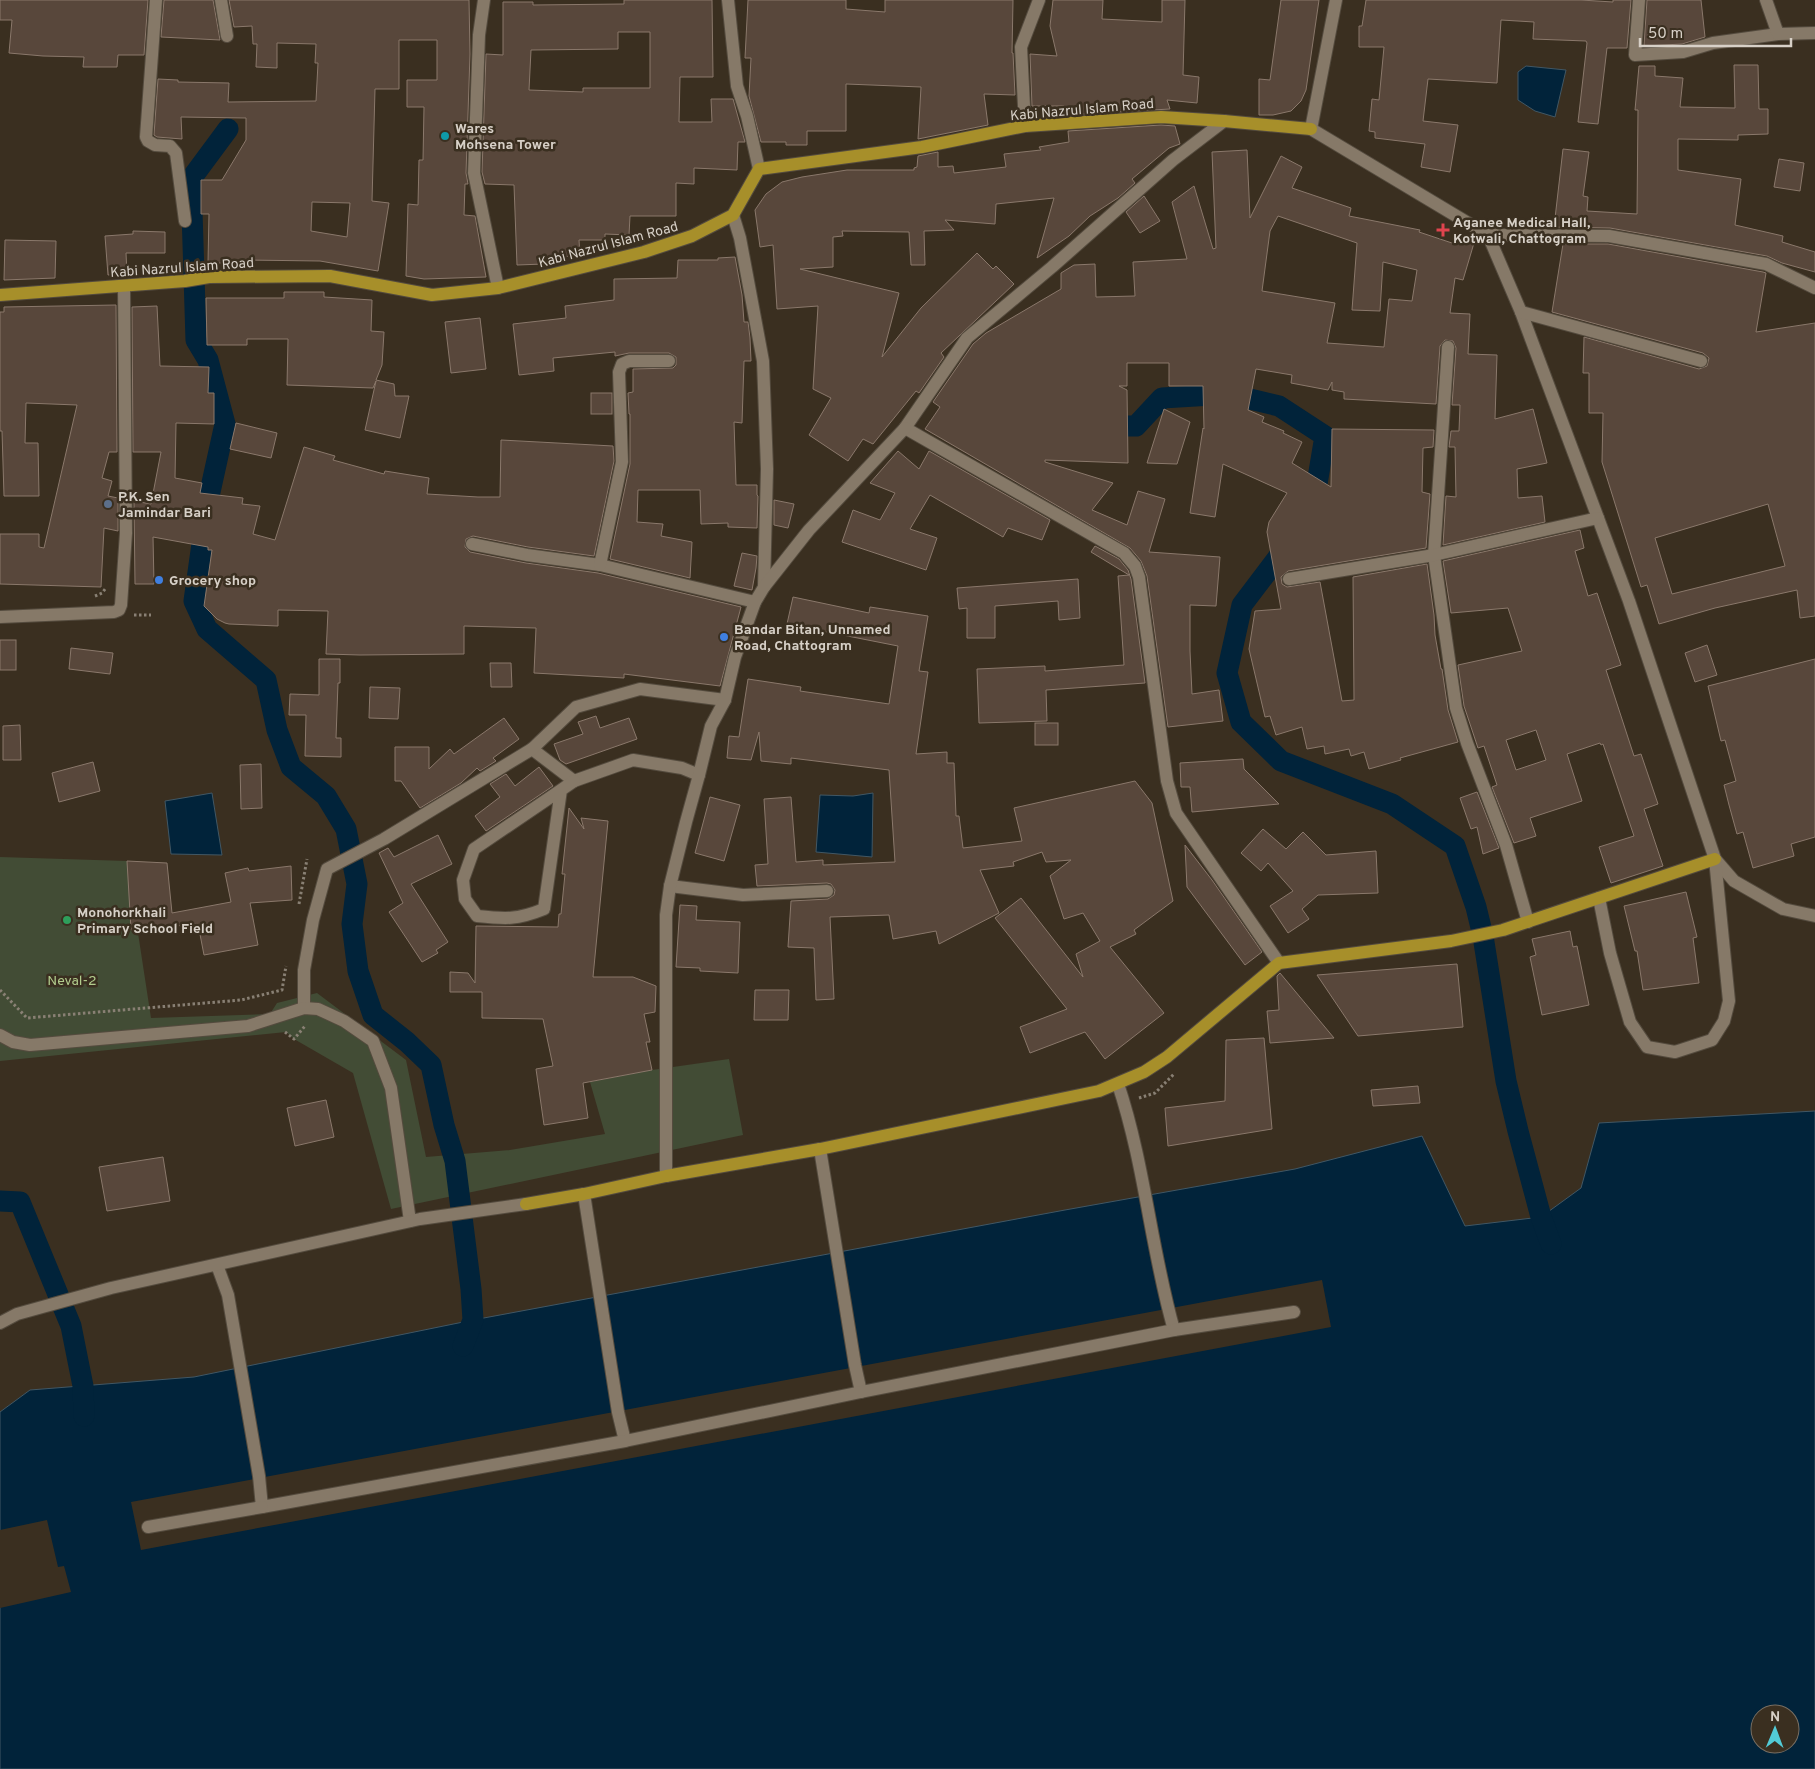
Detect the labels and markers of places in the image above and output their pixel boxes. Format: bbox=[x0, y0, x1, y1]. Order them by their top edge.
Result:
place label: Wares Mohsena Tower bbox=[455, 121, 556, 154]
marker: Wares Mohsena Tower bbox=[439, 130, 451, 142]
place label: Aganee Medical Hall, Kotwali, Chattogram bbox=[1453, 215, 1590, 248]
marker: Aganee Medical Hall, Kotwali, Chattogram bbox=[1437, 224, 1449, 236]
place label: P.K. Sen Jamindar Bari bbox=[118, 489, 211, 522]
marker: P.K. Sen Jamindar Bari bbox=[102, 498, 114, 510]
place label: Grocery shop bbox=[169, 573, 256, 590]
marker: Grocery shop bbox=[153, 574, 165, 586]
place label: Bandar Bitan, Unnamed Road, Chattogram bbox=[734, 622, 891, 655]
marker: Bandar Bitan, Unnamed Road, Chattogram bbox=[718, 631, 730, 643]
place label: Monohorkhali Primary School Field bbox=[77, 905, 213, 938]
marker: Monohorkhali Primary School Field bbox=[61, 914, 73, 926]

